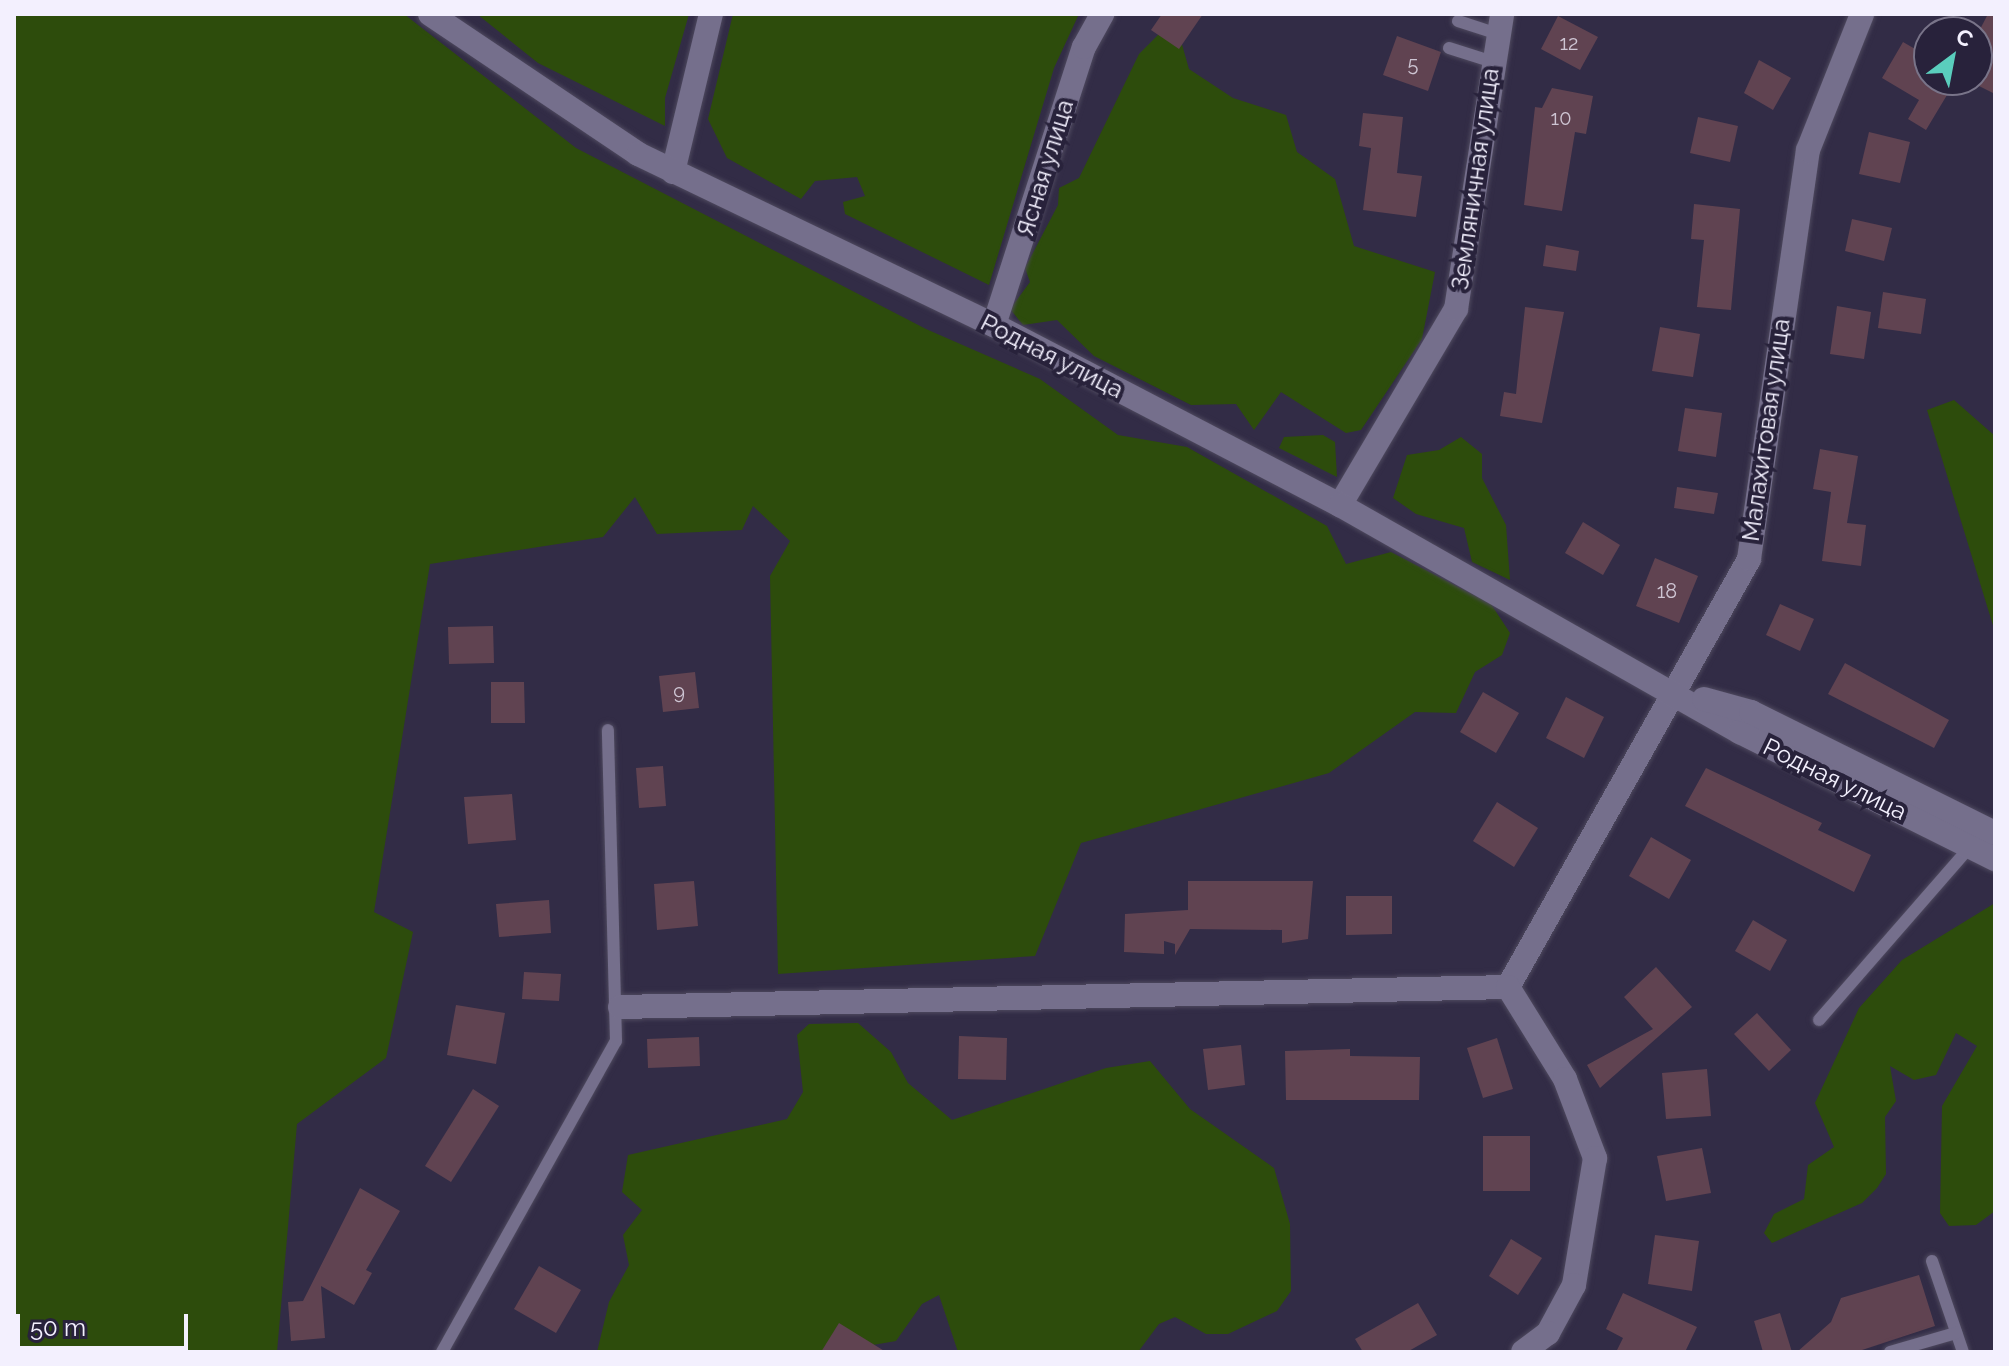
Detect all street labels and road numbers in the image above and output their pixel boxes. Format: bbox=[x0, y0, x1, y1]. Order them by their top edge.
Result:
street label: Земляничная улица bbox=[1445, 66, 1505, 292]
street label: Ясная улица bbox=[1010, 96, 1080, 240]
street label: Родная улица bbox=[976, 308, 1128, 404]
street label: Малахитовая улица bbox=[1736, 316, 1796, 544]
street label: Родная улица bbox=[1758, 732, 1912, 826]

